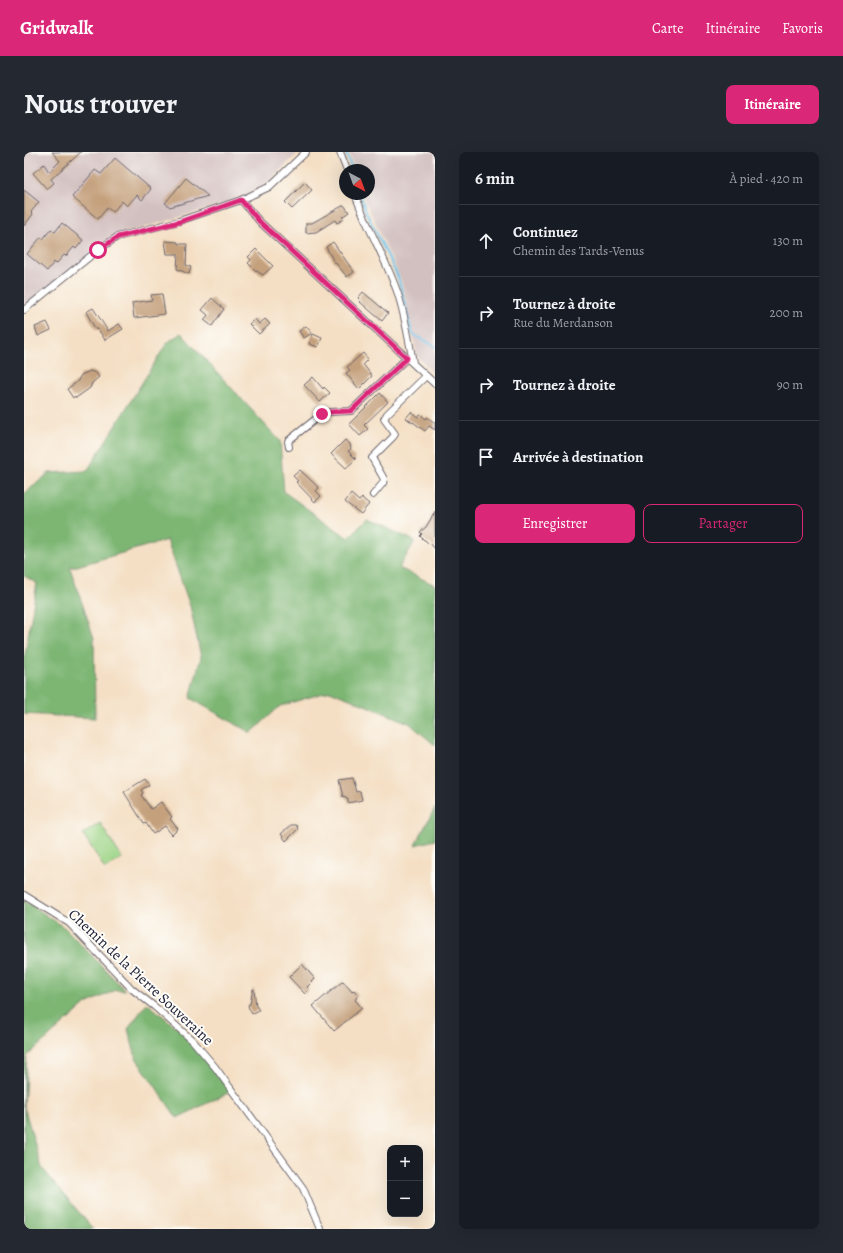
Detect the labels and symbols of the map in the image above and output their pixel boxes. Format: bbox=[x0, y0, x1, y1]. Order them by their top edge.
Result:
north arrow bbox=[339, 164, 375, 200]
route start bbox=[89, 241, 107, 259]
route end bbox=[313, 405, 331, 423]
street label: Chemin de la Pierre Souveraine bbox=[64, 904, 218, 1050]

